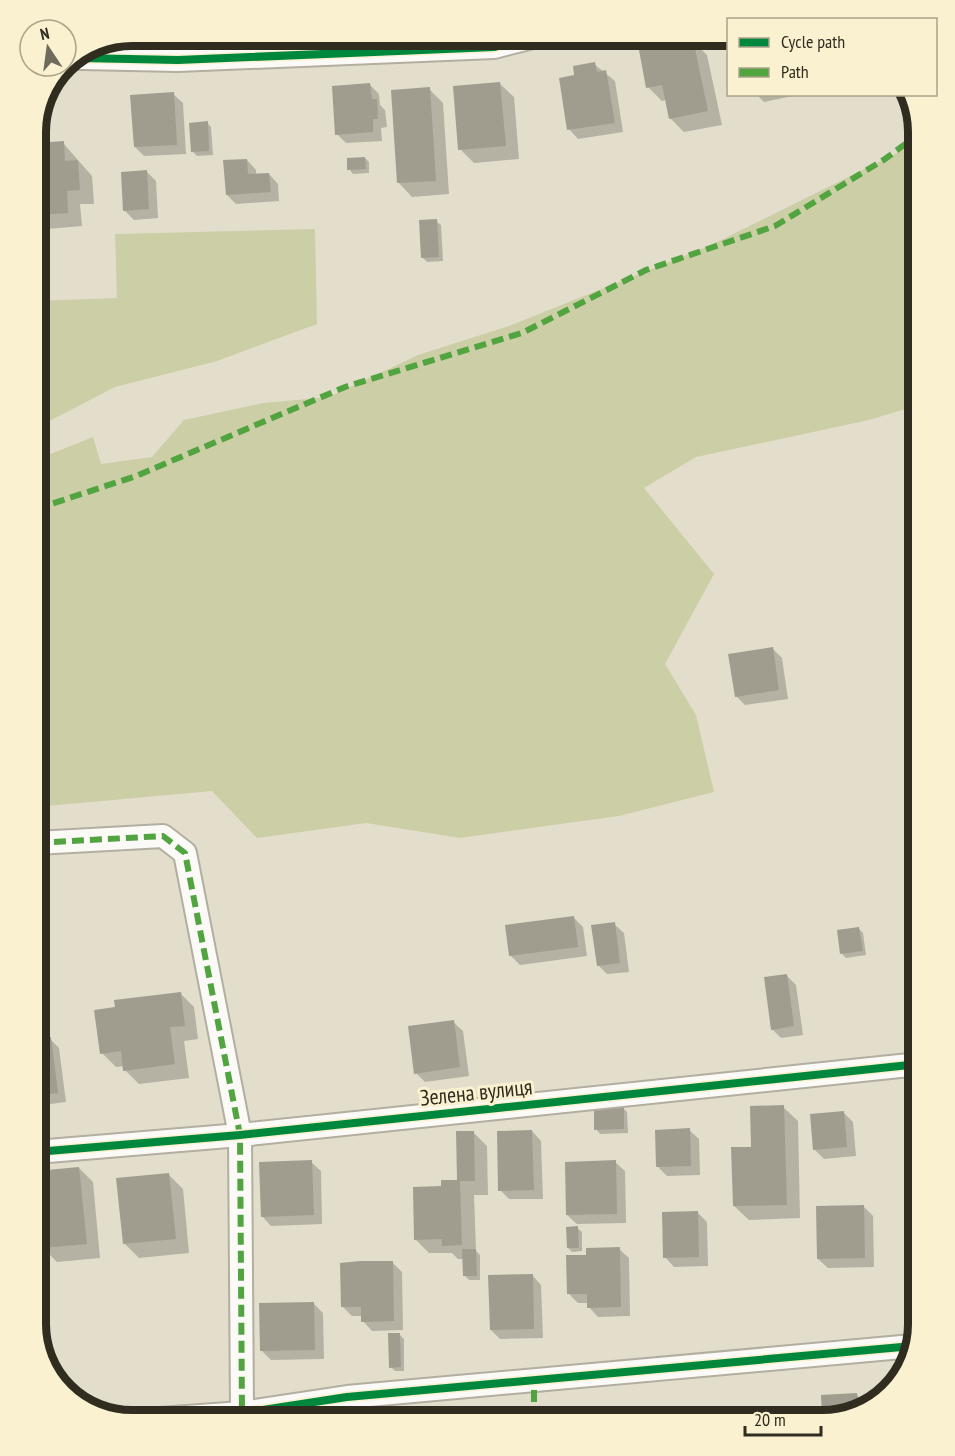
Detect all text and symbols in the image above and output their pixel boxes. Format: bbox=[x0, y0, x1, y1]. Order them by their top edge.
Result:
north arrow bbox=[18, 18, 78, 78]
legend bbox=[727, 18, 937, 96]
text: N bbox=[38, 23, 51, 44]
text: Cycle path bbox=[781, 30, 845, 53]
text: Path bbox=[781, 60, 809, 83]
street label: Зелена вулиця bbox=[418, 1072, 534, 1112]
scale bar bbox=[745, 1399, 822, 1437]
text: 20 m bbox=[754, 1408, 786, 1431]

